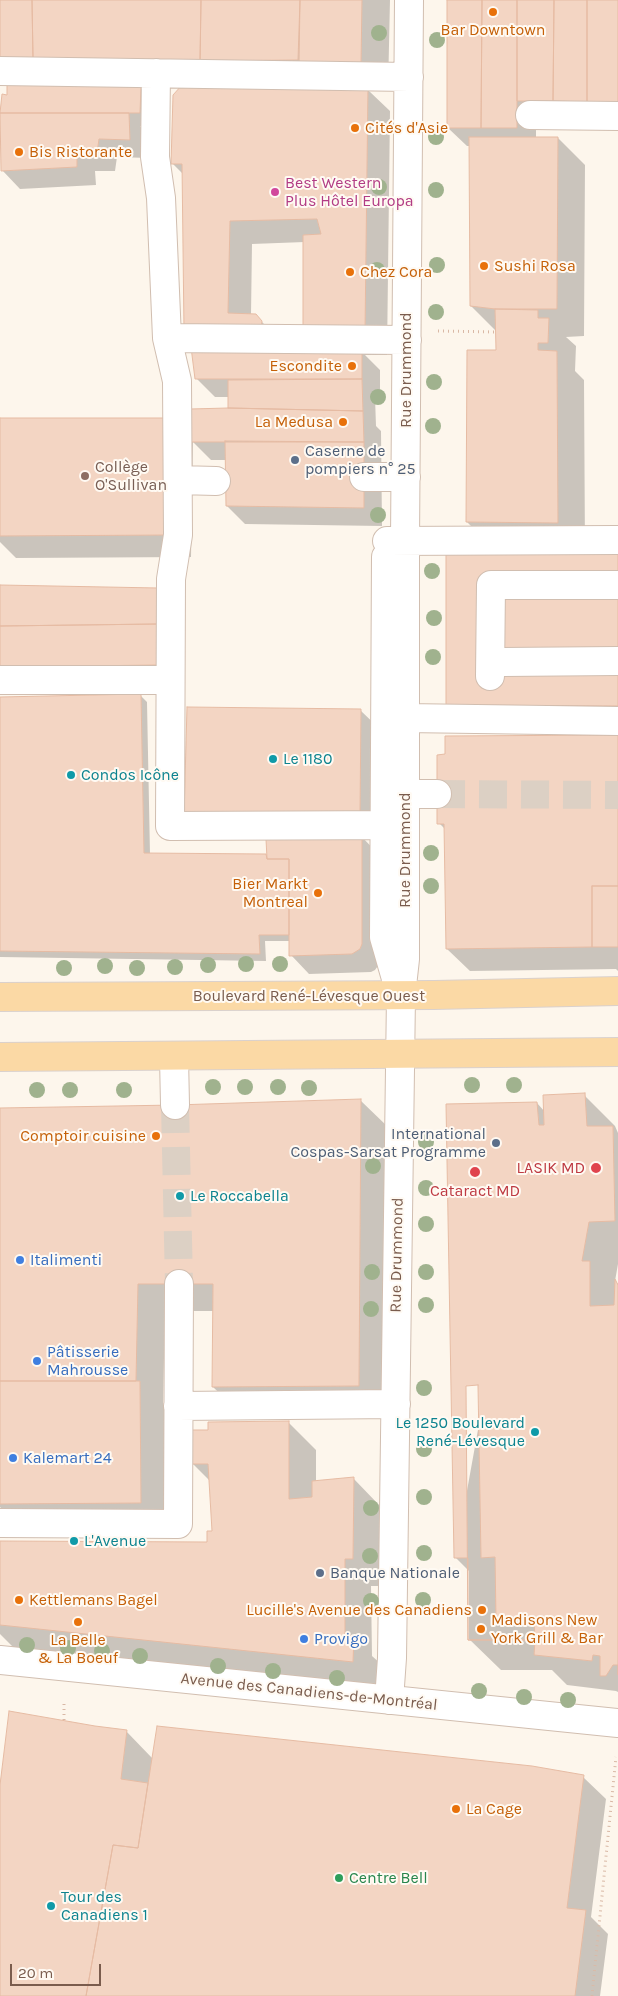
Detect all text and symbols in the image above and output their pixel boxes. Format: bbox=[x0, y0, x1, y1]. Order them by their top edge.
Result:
marker: Bar Downtown bbox=[487, 6, 499, 18]
place label: Bar Downtown bbox=[441, 20, 545, 40]
place label: Cités d'Asie bbox=[365, 118, 448, 138]
marker: Cités d'Asie bbox=[349, 122, 361, 134]
place label: Bis Ristorante bbox=[29, 142, 132, 162]
marker: Bis Ristorante bbox=[13, 146, 25, 158]
place label: Best Western Plus Hôtel Europa bbox=[285, 173, 414, 211]
marker: Best Western Plus Hôtel Europa bbox=[269, 186, 281, 198]
place label: Sushi Rosa bbox=[494, 256, 576, 276]
marker: Sushi Rosa bbox=[478, 260, 490, 272]
place label: Chez Cora bbox=[360, 262, 432, 282]
marker: Chez Cora bbox=[344, 266, 356, 278]
street label: Rue Drummond bbox=[396, 312, 416, 428]
place label: Escondite bbox=[269, 356, 342, 376]
marker: Escondite bbox=[346, 360, 358, 372]
place label: La Medusa bbox=[255, 412, 333, 432]
marker: La Medusa bbox=[337, 416, 349, 428]
place label: Caserne de pompiers n° 25 bbox=[305, 441, 416, 479]
marker: Caserne de pompiers n° 25 bbox=[289, 454, 301, 466]
place label: Collège O'Sullivan bbox=[95, 457, 167, 495]
marker: Collège O'Sullivan bbox=[79, 470, 91, 482]
place label: Le 1180 bbox=[283, 749, 332, 769]
marker: Le 1180 bbox=[267, 753, 279, 765]
place label: Condos Icône bbox=[81, 765, 179, 785]
marker: Condos Icône bbox=[65, 769, 77, 781]
street label: Rue Drummond bbox=[395, 792, 415, 908]
place label: Bier Markt Montreal bbox=[232, 874, 308, 912]
marker: Bier Markt Montreal bbox=[312, 887, 324, 899]
street label: Boulevard René-Lévesque Ouest bbox=[193, 986, 425, 1006]
place label: International Cospas-Sarsat Programme bbox=[290, 1124, 486, 1162]
place label: Comptoir cuisine bbox=[20, 1126, 146, 1146]
marker: Comptoir cuisine bbox=[150, 1130, 162, 1142]
marker: International Cospas-Sarsat Programme bbox=[490, 1137, 502, 1149]
place label: LASIK MD bbox=[517, 1158, 585, 1178]
marker: LASIK MD bbox=[589, 1161, 603, 1175]
marker: Cataract MD bbox=[468, 1165, 482, 1179]
place label: Cataract MD bbox=[430, 1181, 520, 1201]
place label: Le Roccabella bbox=[190, 1186, 289, 1206]
marker: Le Roccabella bbox=[174, 1190, 186, 1202]
street label: Rue Drummond bbox=[386, 1197, 408, 1313]
place label: Italimenti bbox=[30, 1250, 102, 1270]
marker: Italimenti bbox=[14, 1254, 26, 1266]
place label: Pâtisserie Mahrousse bbox=[47, 1342, 128, 1380]
marker: Pâtisserie Mahrousse bbox=[31, 1355, 43, 1367]
place label: Le 1250 Boulevard René-Lévesque bbox=[395, 1413, 525, 1451]
marker: Le 1250 Boulevard René-Lévesque bbox=[529, 1426, 541, 1438]
place label: Kalemart 24 bbox=[23, 1448, 112, 1468]
marker: Kalemart 24 bbox=[7, 1452, 19, 1464]
place label: L'Avenue bbox=[84, 1531, 146, 1551]
marker: L'Avenue bbox=[68, 1535, 80, 1547]
place label: Banque Nationale bbox=[330, 1563, 460, 1583]
marker: Banque Nationale bbox=[314, 1567, 326, 1579]
place label: Kettlemans Bagel bbox=[29, 1590, 158, 1610]
marker: Kettlemans Bagel bbox=[13, 1594, 25, 1606]
place label: Lucille's Avenue des Canadiens bbox=[246, 1600, 472, 1620]
marker: Lucille's Avenue des Canadiens bbox=[476, 1604, 488, 1616]
place label: Madisons New York Grill & Bar bbox=[491, 1610, 603, 1648]
marker: La Belle & La Boeuf bbox=[72, 1616, 84, 1628]
marker: Madisons New York Grill & Bar bbox=[475, 1623, 487, 1635]
place label: Provigo bbox=[314, 1629, 368, 1649]
place label: La Belle & La Boeuf bbox=[38, 1630, 118, 1668]
marker: Provigo bbox=[298, 1633, 310, 1645]
street label: Avenue des Canadiens-de-Montréal bbox=[180, 1669, 438, 1715]
place label: La Cage bbox=[466, 1799, 522, 1819]
marker: La Cage bbox=[450, 1803, 462, 1815]
place label: Centre Bell bbox=[349, 1868, 428, 1888]
marker: Centre Bell bbox=[333, 1872, 345, 1884]
place label: Tour des Canadiens 1 bbox=[61, 1887, 148, 1925]
marker: Tour des Canadiens 1 bbox=[45, 1900, 57, 1912]
scale bar bbox=[12, 1954, 104, 1986]
text: 20 m bbox=[18, 1964, 53, 1982]

